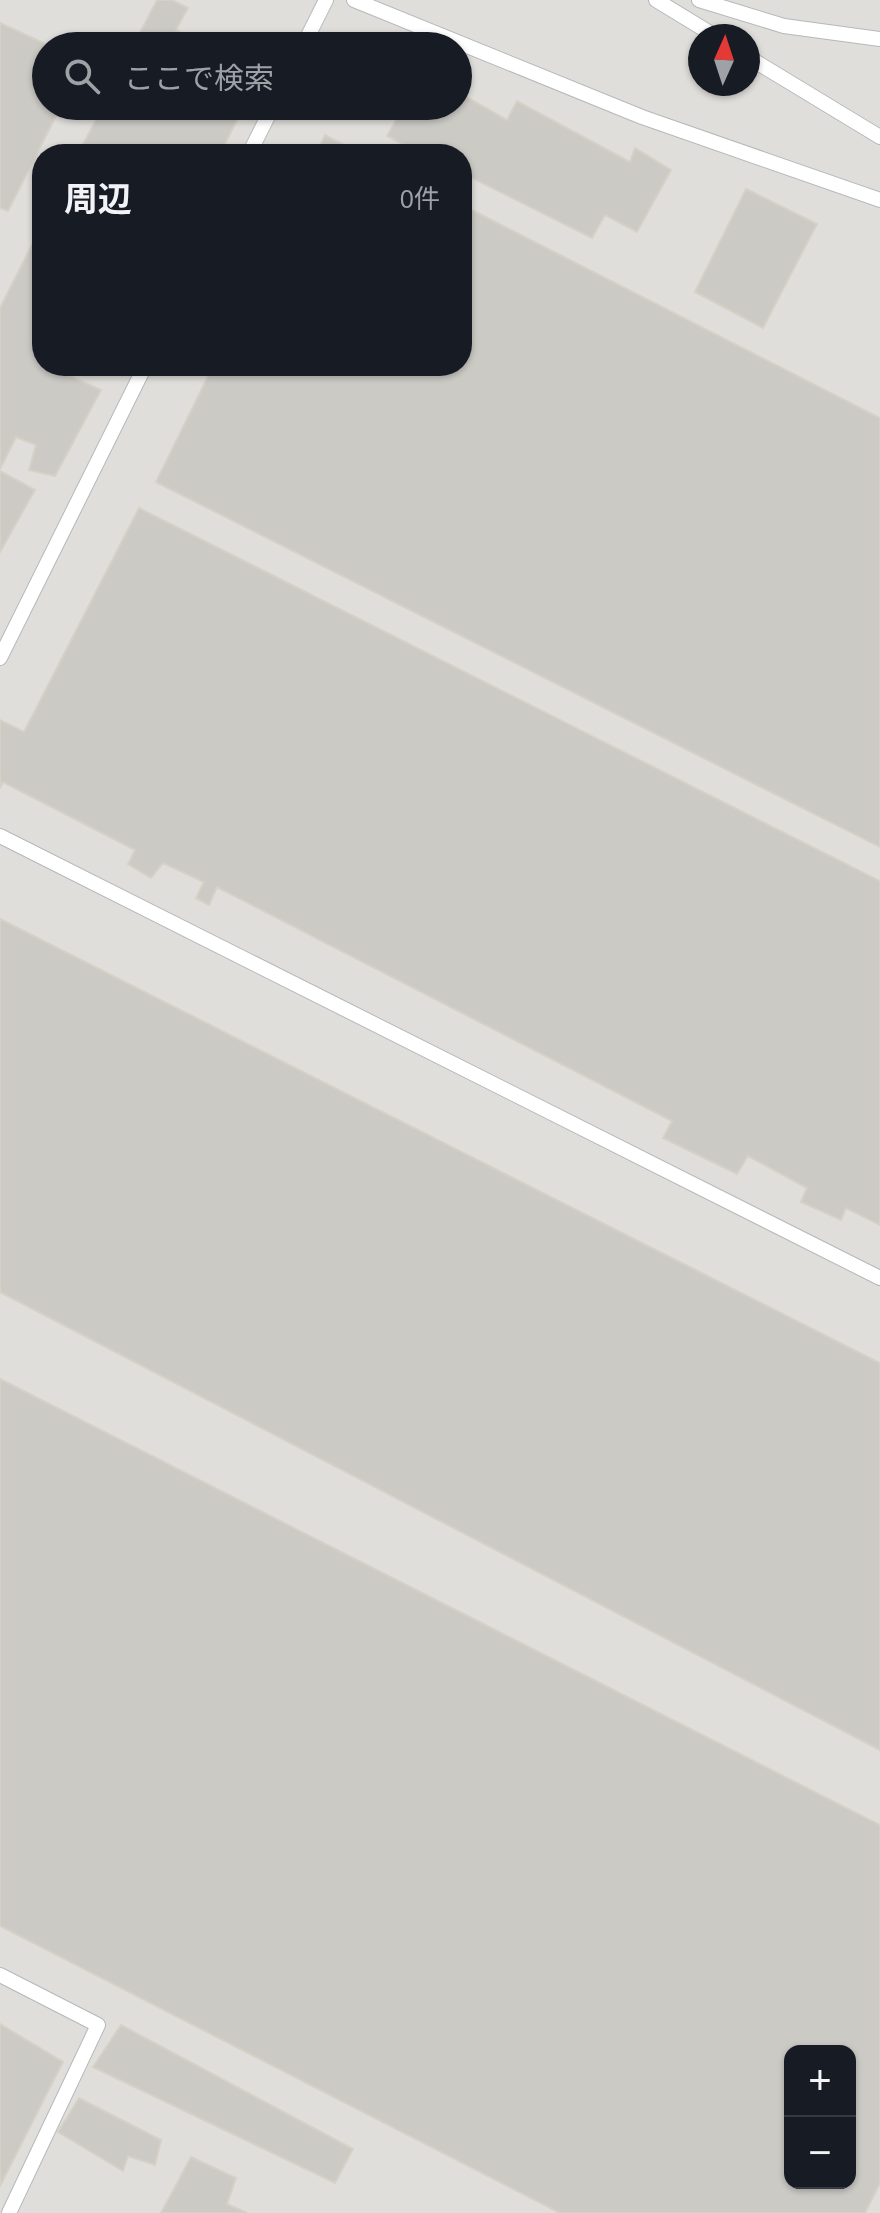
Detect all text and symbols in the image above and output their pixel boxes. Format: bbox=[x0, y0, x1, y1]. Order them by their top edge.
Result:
north arrow bbox=[688, 24, 760, 96]
search box bbox=[32, 32, 472, 120]
icon: search bbox=[60, 54, 104, 98]
text: ここで検索 bbox=[124, 58, 274, 97]
text: 周辺 bbox=[64, 176, 132, 220]
text: 0件 bbox=[400, 182, 440, 215]
map controls bbox=[784, 2045, 856, 2189]
button: + bbox=[784, 2045, 856, 2117]
button: − bbox=[784, 2117, 856, 2189]

